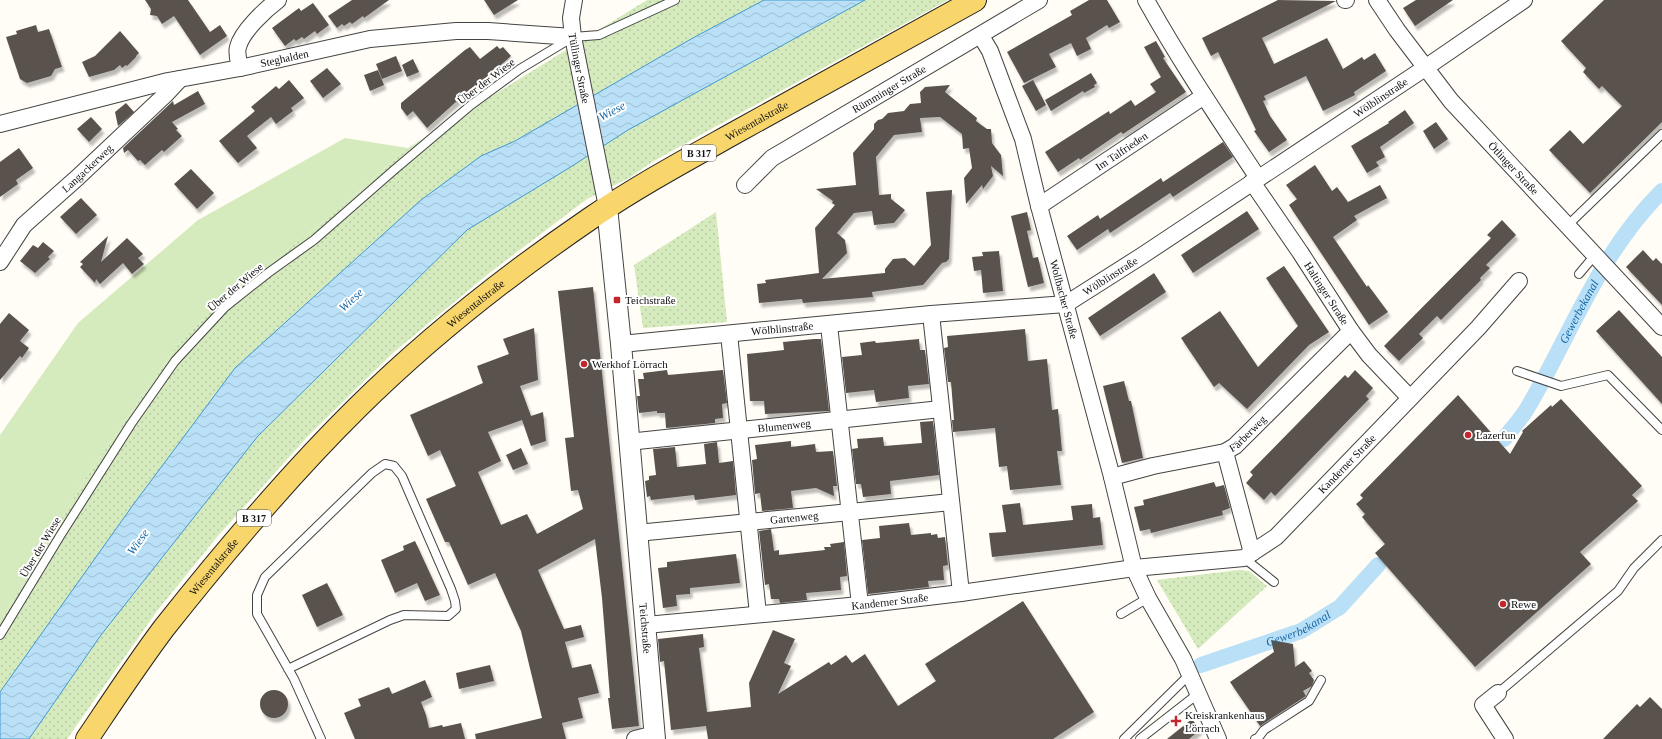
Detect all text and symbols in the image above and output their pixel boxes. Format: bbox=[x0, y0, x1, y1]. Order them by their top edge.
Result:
street label: Tüllinger Straße bbox=[567, 32, 592, 105]
street label: Steghalden bbox=[259, 47, 310, 69]
street label: Über der Wiese bbox=[455, 56, 517, 106]
street label: Rümminger Straße bbox=[850, 62, 928, 115]
street label: Wölblinstraße bbox=[1351, 75, 1410, 120]
water label: Wiese bbox=[596, 98, 628, 124]
street label: Wiesentalstraße bbox=[723, 98, 790, 143]
street label: Im Talfrieden bbox=[1093, 129, 1150, 173]
street label: Ötlinger Straße bbox=[1486, 139, 1541, 197]
street label: Langackerweg bbox=[59, 141, 115, 195]
road number: B 317 bbox=[682, 145, 716, 161]
street label: Wölblinstraße bbox=[1081, 254, 1140, 298]
street label: Wollbacher Straße bbox=[1048, 258, 1081, 340]
street label: Über der Wiese bbox=[205, 260, 265, 314]
street label: Haltinger Straße bbox=[1302, 260, 1351, 327]
street label: Wiesentalstraße bbox=[444, 277, 507, 330]
water label: Gewerbekanal bbox=[1556, 277, 1602, 346]
water label: Wiese bbox=[336, 285, 366, 315]
place label: Teichstraße bbox=[625, 294, 676, 306]
marker: Teichstraße bbox=[612, 295, 622, 305]
street label: Wölblinstraße bbox=[751, 319, 814, 337]
place label: Werkhof Lörrach bbox=[592, 358, 668, 370]
marker: Werkhof Lörrach bbox=[579, 359, 589, 369]
street label: Färberweg bbox=[1227, 412, 1269, 454]
street label: Blumenweg bbox=[757, 417, 812, 434]
place label: Lazerfun bbox=[1476, 429, 1516, 441]
marker: Lazerfun bbox=[1463, 430, 1473, 440]
street label: Kanderner Straße bbox=[1316, 432, 1378, 496]
street label: Gartenweg bbox=[770, 509, 819, 526]
road number: B 317 bbox=[237, 510, 271, 526]
street label: Über der Wiese bbox=[17, 515, 63, 579]
water label: Wiese bbox=[124, 526, 152, 557]
street label: Wiesentalstraße bbox=[187, 536, 241, 597]
street label: Kanderner Straße bbox=[851, 591, 929, 612]
place label: Rewe bbox=[1511, 598, 1536, 610]
marker: Rewe bbox=[1498, 599, 1508, 609]
street label: Teichstraße bbox=[637, 603, 654, 654]
water label: Gewerbekanal bbox=[1264, 607, 1334, 649]
place label: Kreiskrankenhaus Lörrach bbox=[1185, 709, 1264, 734]
marker: Kreiskrankenhaus Lörrach bbox=[1170, 715, 1182, 727]

